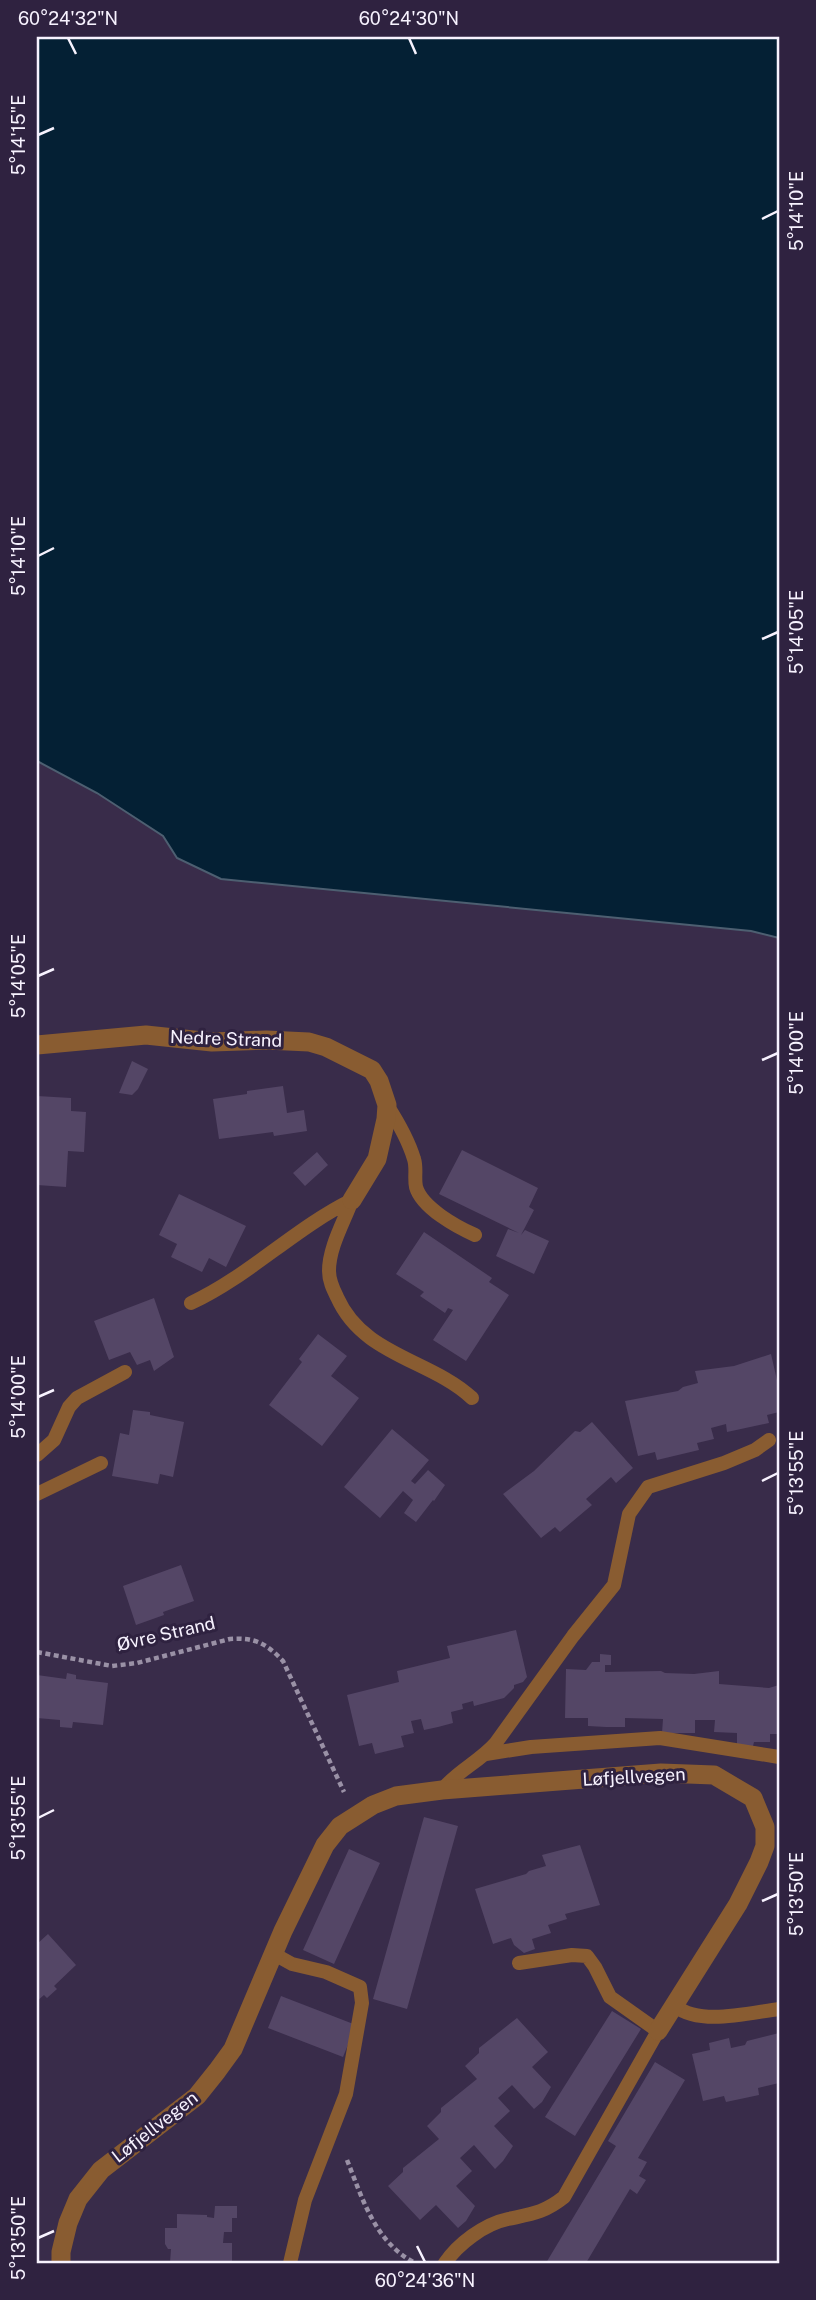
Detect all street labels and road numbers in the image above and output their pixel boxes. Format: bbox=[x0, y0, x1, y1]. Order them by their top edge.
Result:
street label: Nedre Strand bbox=[170, 1026, 283, 1051]
street label: Øvre Strand bbox=[115, 1612, 217, 1655]
street label: Løfjellvegen bbox=[582, 1763, 686, 1790]
street label: Løfjellvegen bbox=[108, 2087, 202, 2167]

